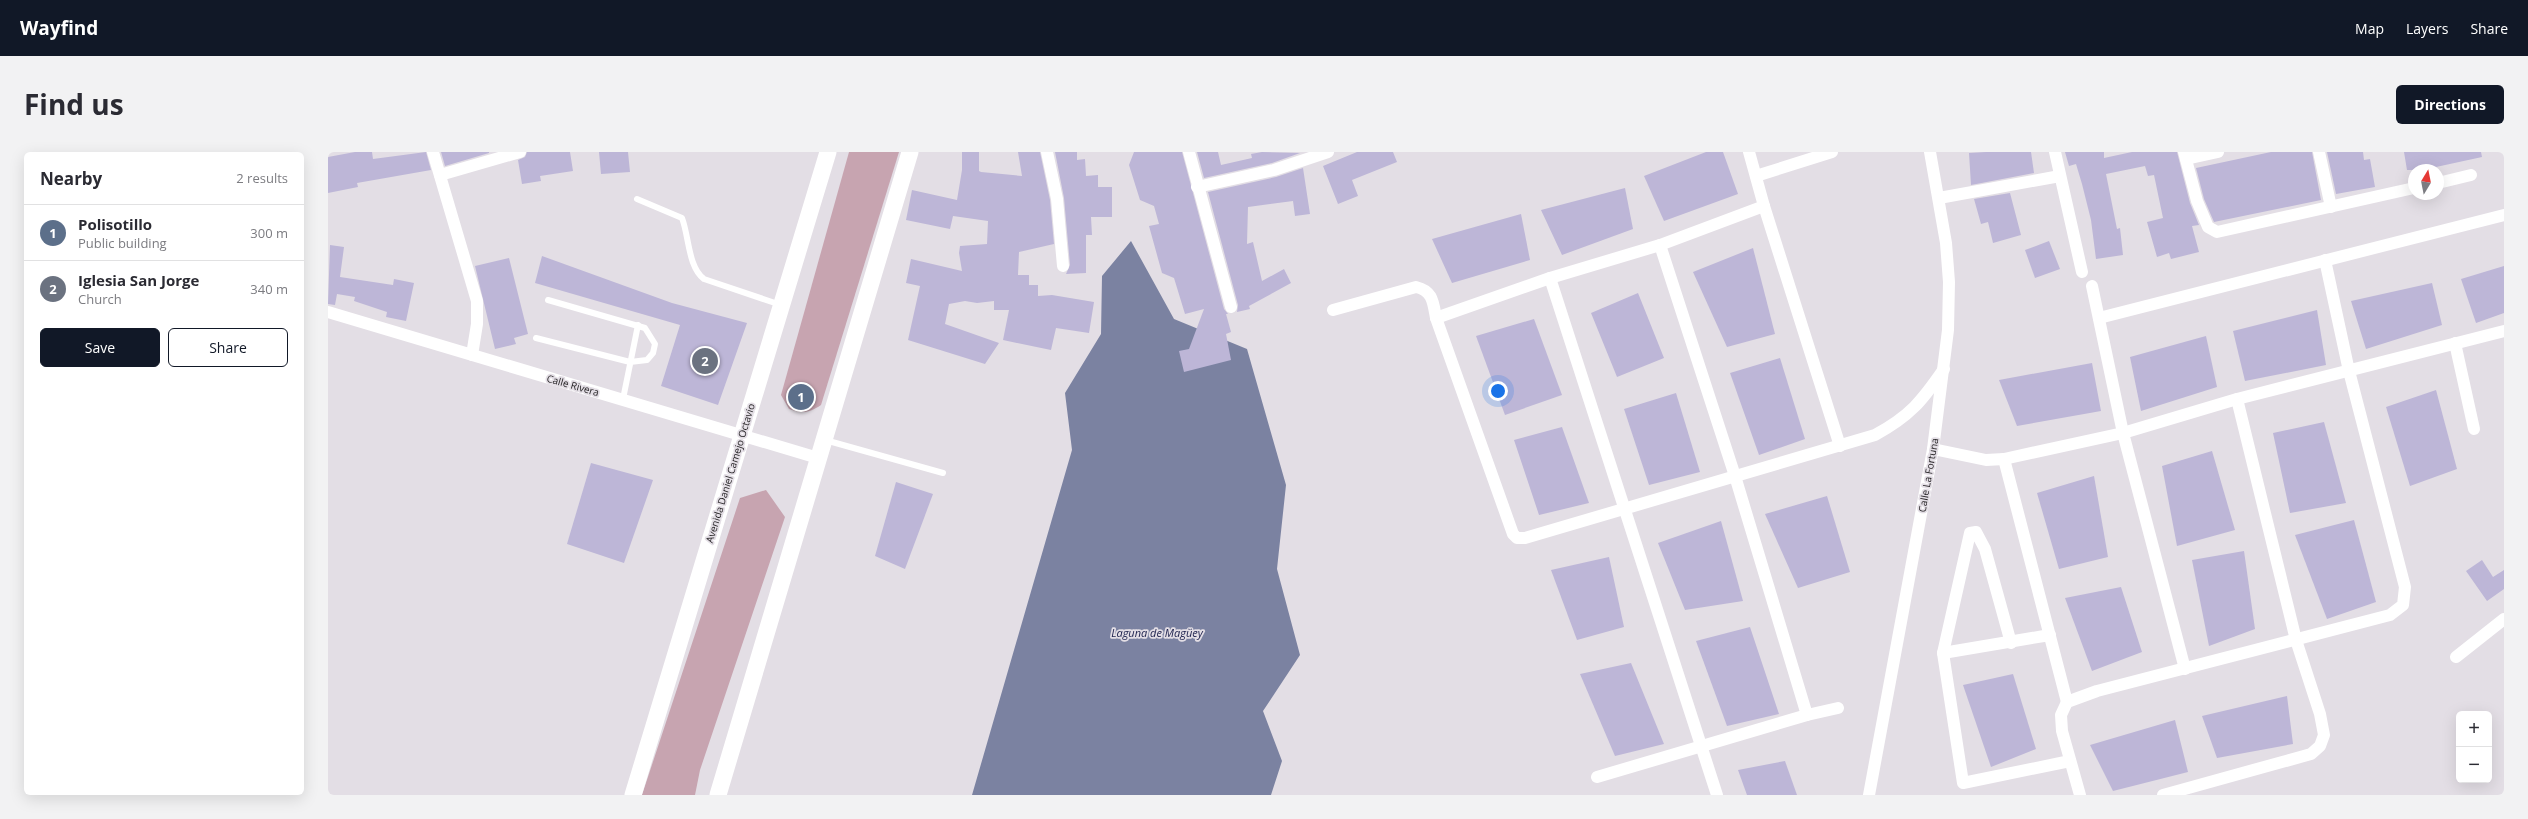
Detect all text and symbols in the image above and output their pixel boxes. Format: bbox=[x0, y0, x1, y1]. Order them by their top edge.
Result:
text: Wayfind bbox=[20, 15, 98, 41]
text: Map bbox=[2355, 19, 2384, 38]
text: Layers bbox=[2406, 19, 2448, 38]
text: Share bbox=[2470, 19, 2508, 38]
text: Find us bbox=[24, 85, 124, 123]
button: Directions bbox=[2396, 85, 2504, 124]
north arrow bbox=[2408, 164, 2444, 200]
text: Nearby bbox=[40, 167, 102, 190]
text: 2 results bbox=[236, 169, 288, 187]
text: Polisotillo bbox=[78, 214, 152, 234]
text: 1 bbox=[49, 224, 57, 242]
text: 300 m bbox=[250, 224, 288, 242]
text: Public building bbox=[78, 234, 167, 252]
text: Iglesia San Jorge bbox=[78, 270, 199, 290]
text: 2 bbox=[49, 280, 57, 298]
text: 340 m bbox=[250, 280, 288, 298]
text: Church bbox=[78, 290, 122, 308]
button: Save bbox=[40, 328, 160, 367]
button: Share bbox=[168, 328, 288, 367]
pin: 2 bbox=[692, 346, 718, 376]
street label: Calle Rivera bbox=[545, 371, 601, 399]
your location bbox=[1488, 381, 1508, 401]
pin: 1 bbox=[788, 382, 814, 412]
street label: Avenida Daniel Camejo Octavio bbox=[702, 402, 758, 544]
street label: Calle La Fortuna bbox=[1915, 437, 1941, 513]
water label: Laguna de Magüey bbox=[1111, 625, 1204, 640]
map controls bbox=[2456, 711, 2492, 783]
button: + bbox=[2456, 711, 2492, 747]
button: − bbox=[2456, 747, 2492, 783]

